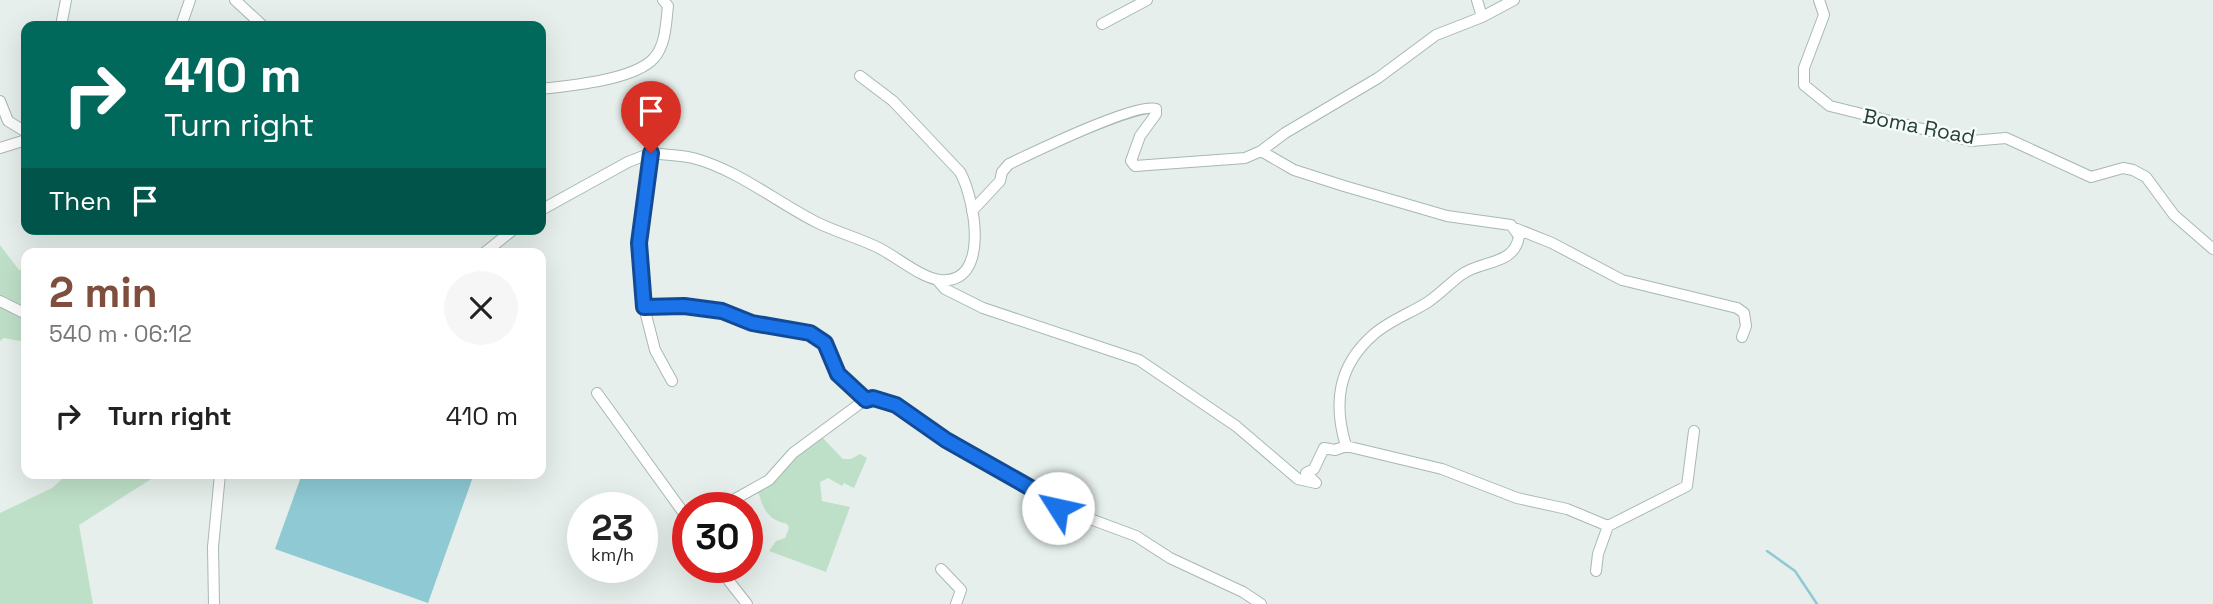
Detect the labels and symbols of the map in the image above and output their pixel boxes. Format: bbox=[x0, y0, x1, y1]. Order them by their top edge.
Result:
pin bbox=[621, 81, 681, 153]
street label: Boma Road bbox=[1861, 102, 1977, 150]
position arrow bbox=[1021, 471, 1095, 545]
speed limit sign: 30 bbox=[672, 492, 763, 583]

